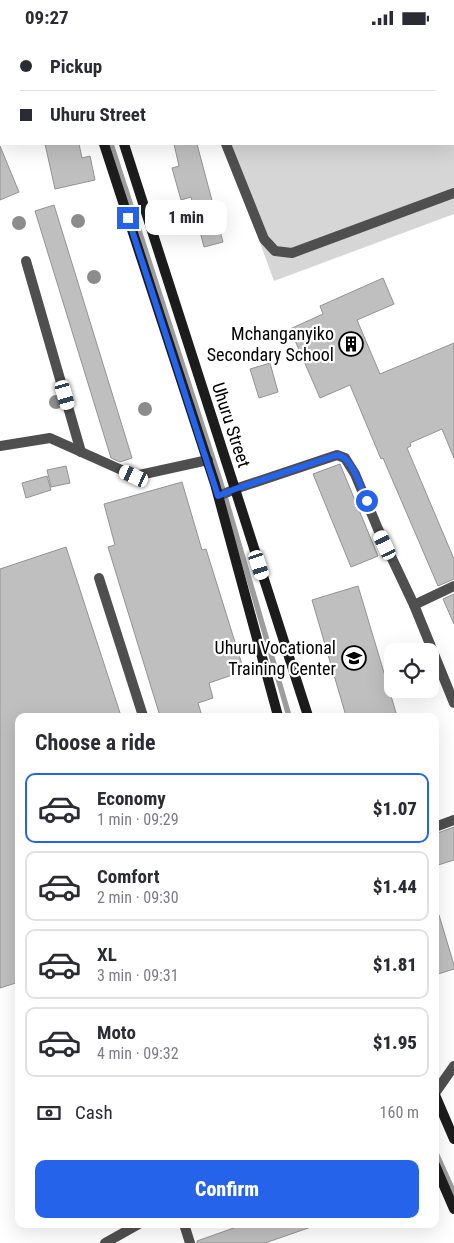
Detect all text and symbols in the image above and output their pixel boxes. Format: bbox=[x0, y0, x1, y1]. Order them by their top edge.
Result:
text: 09:27 bbox=[25, 6, 69, 29]
text: Pickup bbox=[50, 55, 102, 78]
text: Uhuru Street bbox=[50, 103, 146, 126]
callout: 1 min bbox=[146, 201, 228, 235]
route end bbox=[117, 207, 139, 229]
text: 1 min bbox=[168, 208, 204, 227]
place label: Mchanganyiko Secondary School bbox=[207, 323, 334, 365]
building icon: Mchanganyiko Secondary School bbox=[338, 331, 364, 357]
car bbox=[53, 379, 76, 411]
street label: Uhuru Street bbox=[208, 380, 255, 470]
car bbox=[117, 463, 150, 489]
route start bbox=[356, 490, 378, 512]
car bbox=[371, 528, 398, 562]
car bbox=[247, 548, 270, 582]
place label: Uhuru Vocational Training Center bbox=[215, 637, 337, 679]
map controls bbox=[384, 643, 439, 698]
button: locate bbox=[384, 643, 439, 698]
school or university icon: Uhuru Vocational Training Center bbox=[341, 645, 367, 671]
text: Choose a ride bbox=[35, 730, 156, 755]
icon: car bbox=[37, 786, 82, 831]
text: Economy bbox=[97, 787, 166, 810]
text: $1.07 bbox=[373, 797, 417, 820]
text: 1 min · 09:29 bbox=[97, 810, 179, 829]
icon: car bbox=[37, 864, 82, 909]
text: Comfort bbox=[97, 865, 160, 888]
text: $1.44 bbox=[373, 875, 417, 898]
text: 2 min · 09:30 bbox=[97, 888, 179, 907]
icon: car bbox=[37, 942, 82, 987]
text: XL bbox=[97, 943, 117, 966]
text: $1.81 bbox=[373, 953, 417, 976]
text: 3 min · 09:31 bbox=[97, 966, 179, 985]
icon: car bbox=[37, 1020, 82, 1065]
text: Moto bbox=[97, 1021, 136, 1044]
text: $1.95 bbox=[373, 1031, 417, 1054]
text: 4 min · 09:32 bbox=[97, 1044, 179, 1063]
icon: cash bbox=[35, 1099, 63, 1127]
text: Cash bbox=[75, 1101, 113, 1124]
text: 160 m bbox=[380, 1103, 419, 1122]
button: Confirm bbox=[35, 1160, 419, 1218]

